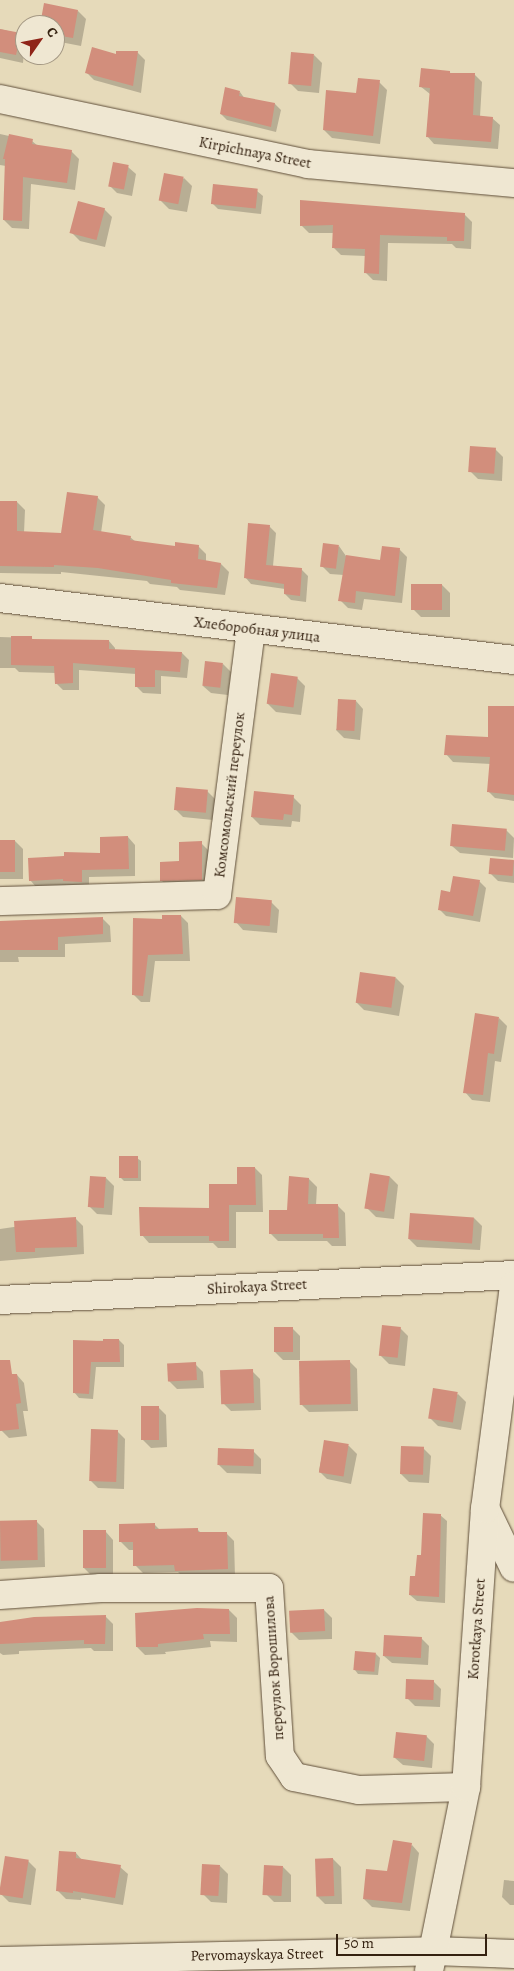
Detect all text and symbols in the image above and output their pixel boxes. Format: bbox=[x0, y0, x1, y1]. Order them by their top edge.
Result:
north arrow bbox=[15, 15, 65, 65]
text: С bbox=[42, 23, 62, 41]
street label: Kirpichnaya Street bbox=[197, 133, 313, 173]
street label: Хлеборобная улица bbox=[193, 613, 321, 647]
street label: Комсомольский переулок bbox=[211, 711, 249, 879]
street label: Shirokaya Street bbox=[206, 1275, 308, 1299]
street label: Korotkaya Street bbox=[464, 1578, 490, 1680]
street label: переулок Ворошилова bbox=[260, 1595, 288, 1741]
scale bar bbox=[339, 1924, 490, 1956]
text: 50 m bbox=[344, 1933, 374, 1953]
street label: Pervomayskaya Street bbox=[190, 1945, 324, 1965]

